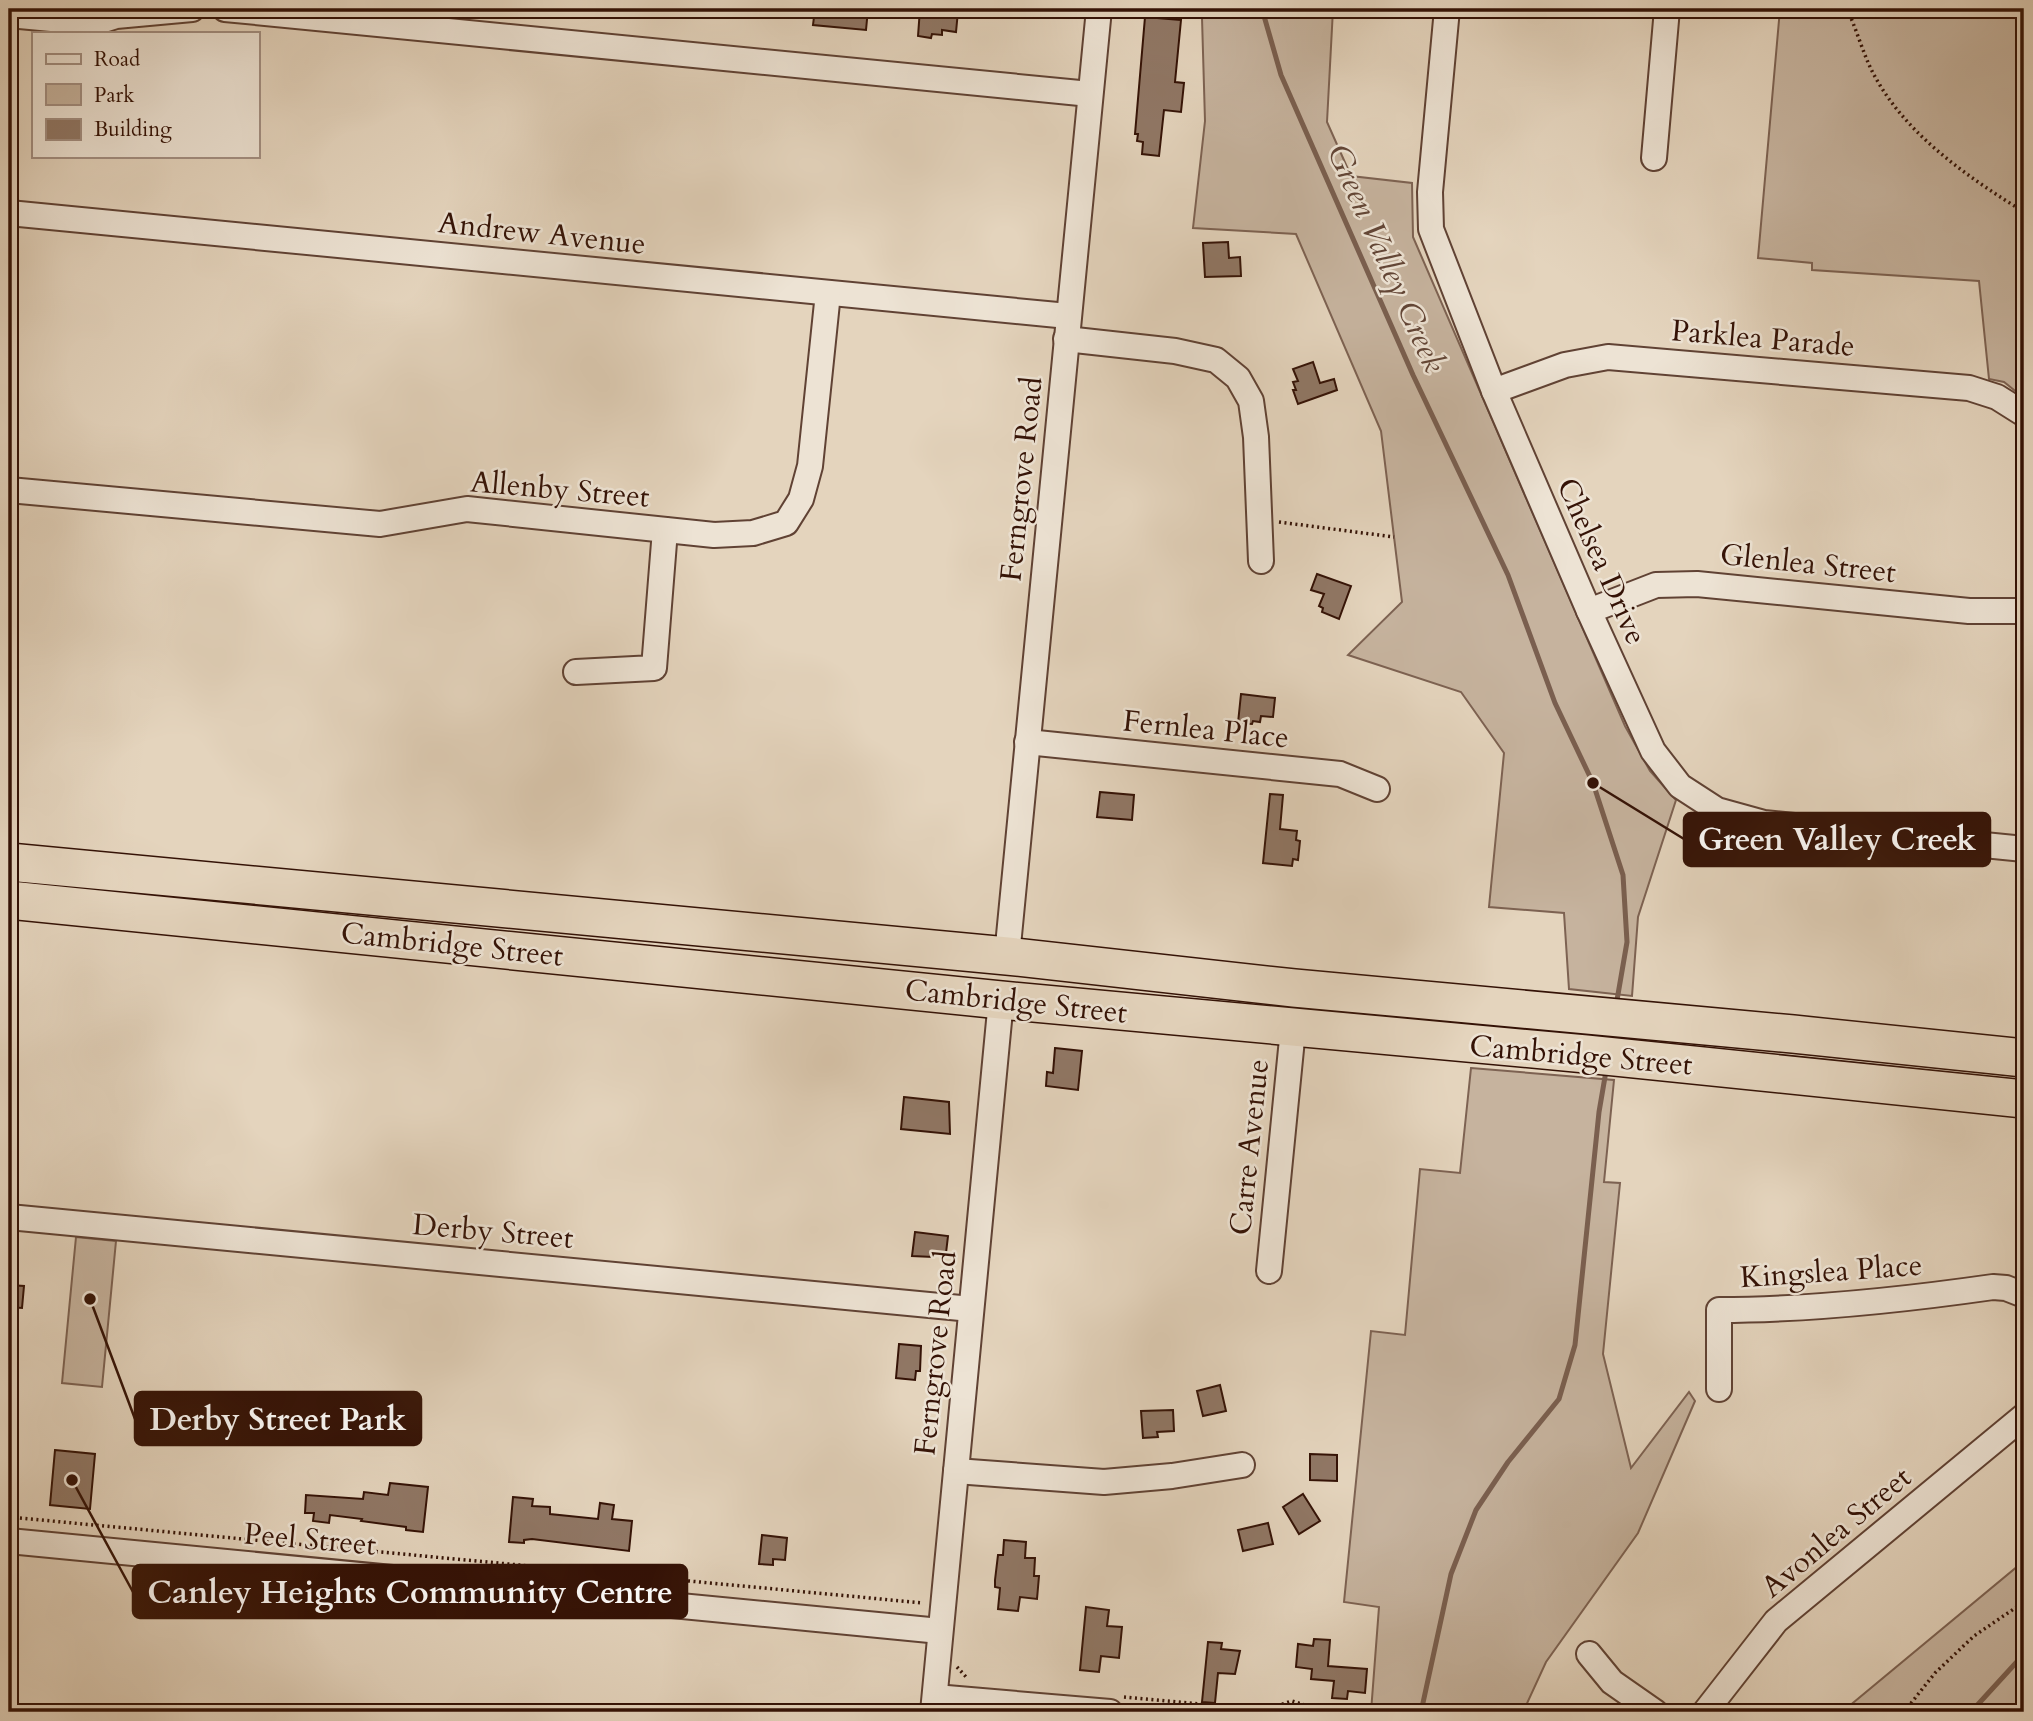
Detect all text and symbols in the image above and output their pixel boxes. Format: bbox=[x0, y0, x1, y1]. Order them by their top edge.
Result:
legend bbox=[32, 32, 259, 158]
text: Road bbox=[94, 45, 140, 74]
text: Park bbox=[94, 81, 135, 110]
text: Building bbox=[94, 115, 172, 144]
water label: Green Valley Creek bbox=[1316, 137, 1456, 380]
street label: Andrew Avenue bbox=[436, 202, 648, 265]
street label: Parklea Parade bbox=[1669, 310, 1856, 367]
street label: Ferngrove Road bbox=[990, 375, 1053, 583]
street label: Allenby Street bbox=[469, 461, 652, 518]
street label: Chelsea Drive bbox=[1547, 472, 1656, 651]
street label: Glenlea Street bbox=[1718, 534, 1898, 593]
street label: Fernlea Place bbox=[1121, 700, 1291, 759]
callout: Green Valley Creek bbox=[1684, 813, 1990, 866]
text: Green Valley Creek bbox=[1698, 818, 1976, 862]
street label: Cambridge Street bbox=[339, 912, 566, 977]
street label: Cambridge Street bbox=[903, 969, 1130, 1034]
street label: Cambridge Street bbox=[1468, 1025, 1695, 1086]
street label: Carre Avenue bbox=[1220, 1057, 1279, 1237]
street label: Derby Street bbox=[411, 1204, 576, 1259]
street label: Kingslea Place bbox=[1739, 1245, 1924, 1298]
street label: Ferngrove Road bbox=[904, 1249, 967, 1457]
callout: Derby Street Park bbox=[135, 1392, 421, 1445]
text: Derby Street Park bbox=[149, 1398, 407, 1442]
street label: Avonlea Street bbox=[1753, 1457, 1920, 1607]
street label: Peel Street bbox=[242, 1513, 378, 1566]
callout: Canley Heights Community Centre bbox=[133, 1565, 687, 1618]
text: Canley Heights Community Centre bbox=[147, 1571, 673, 1615]

